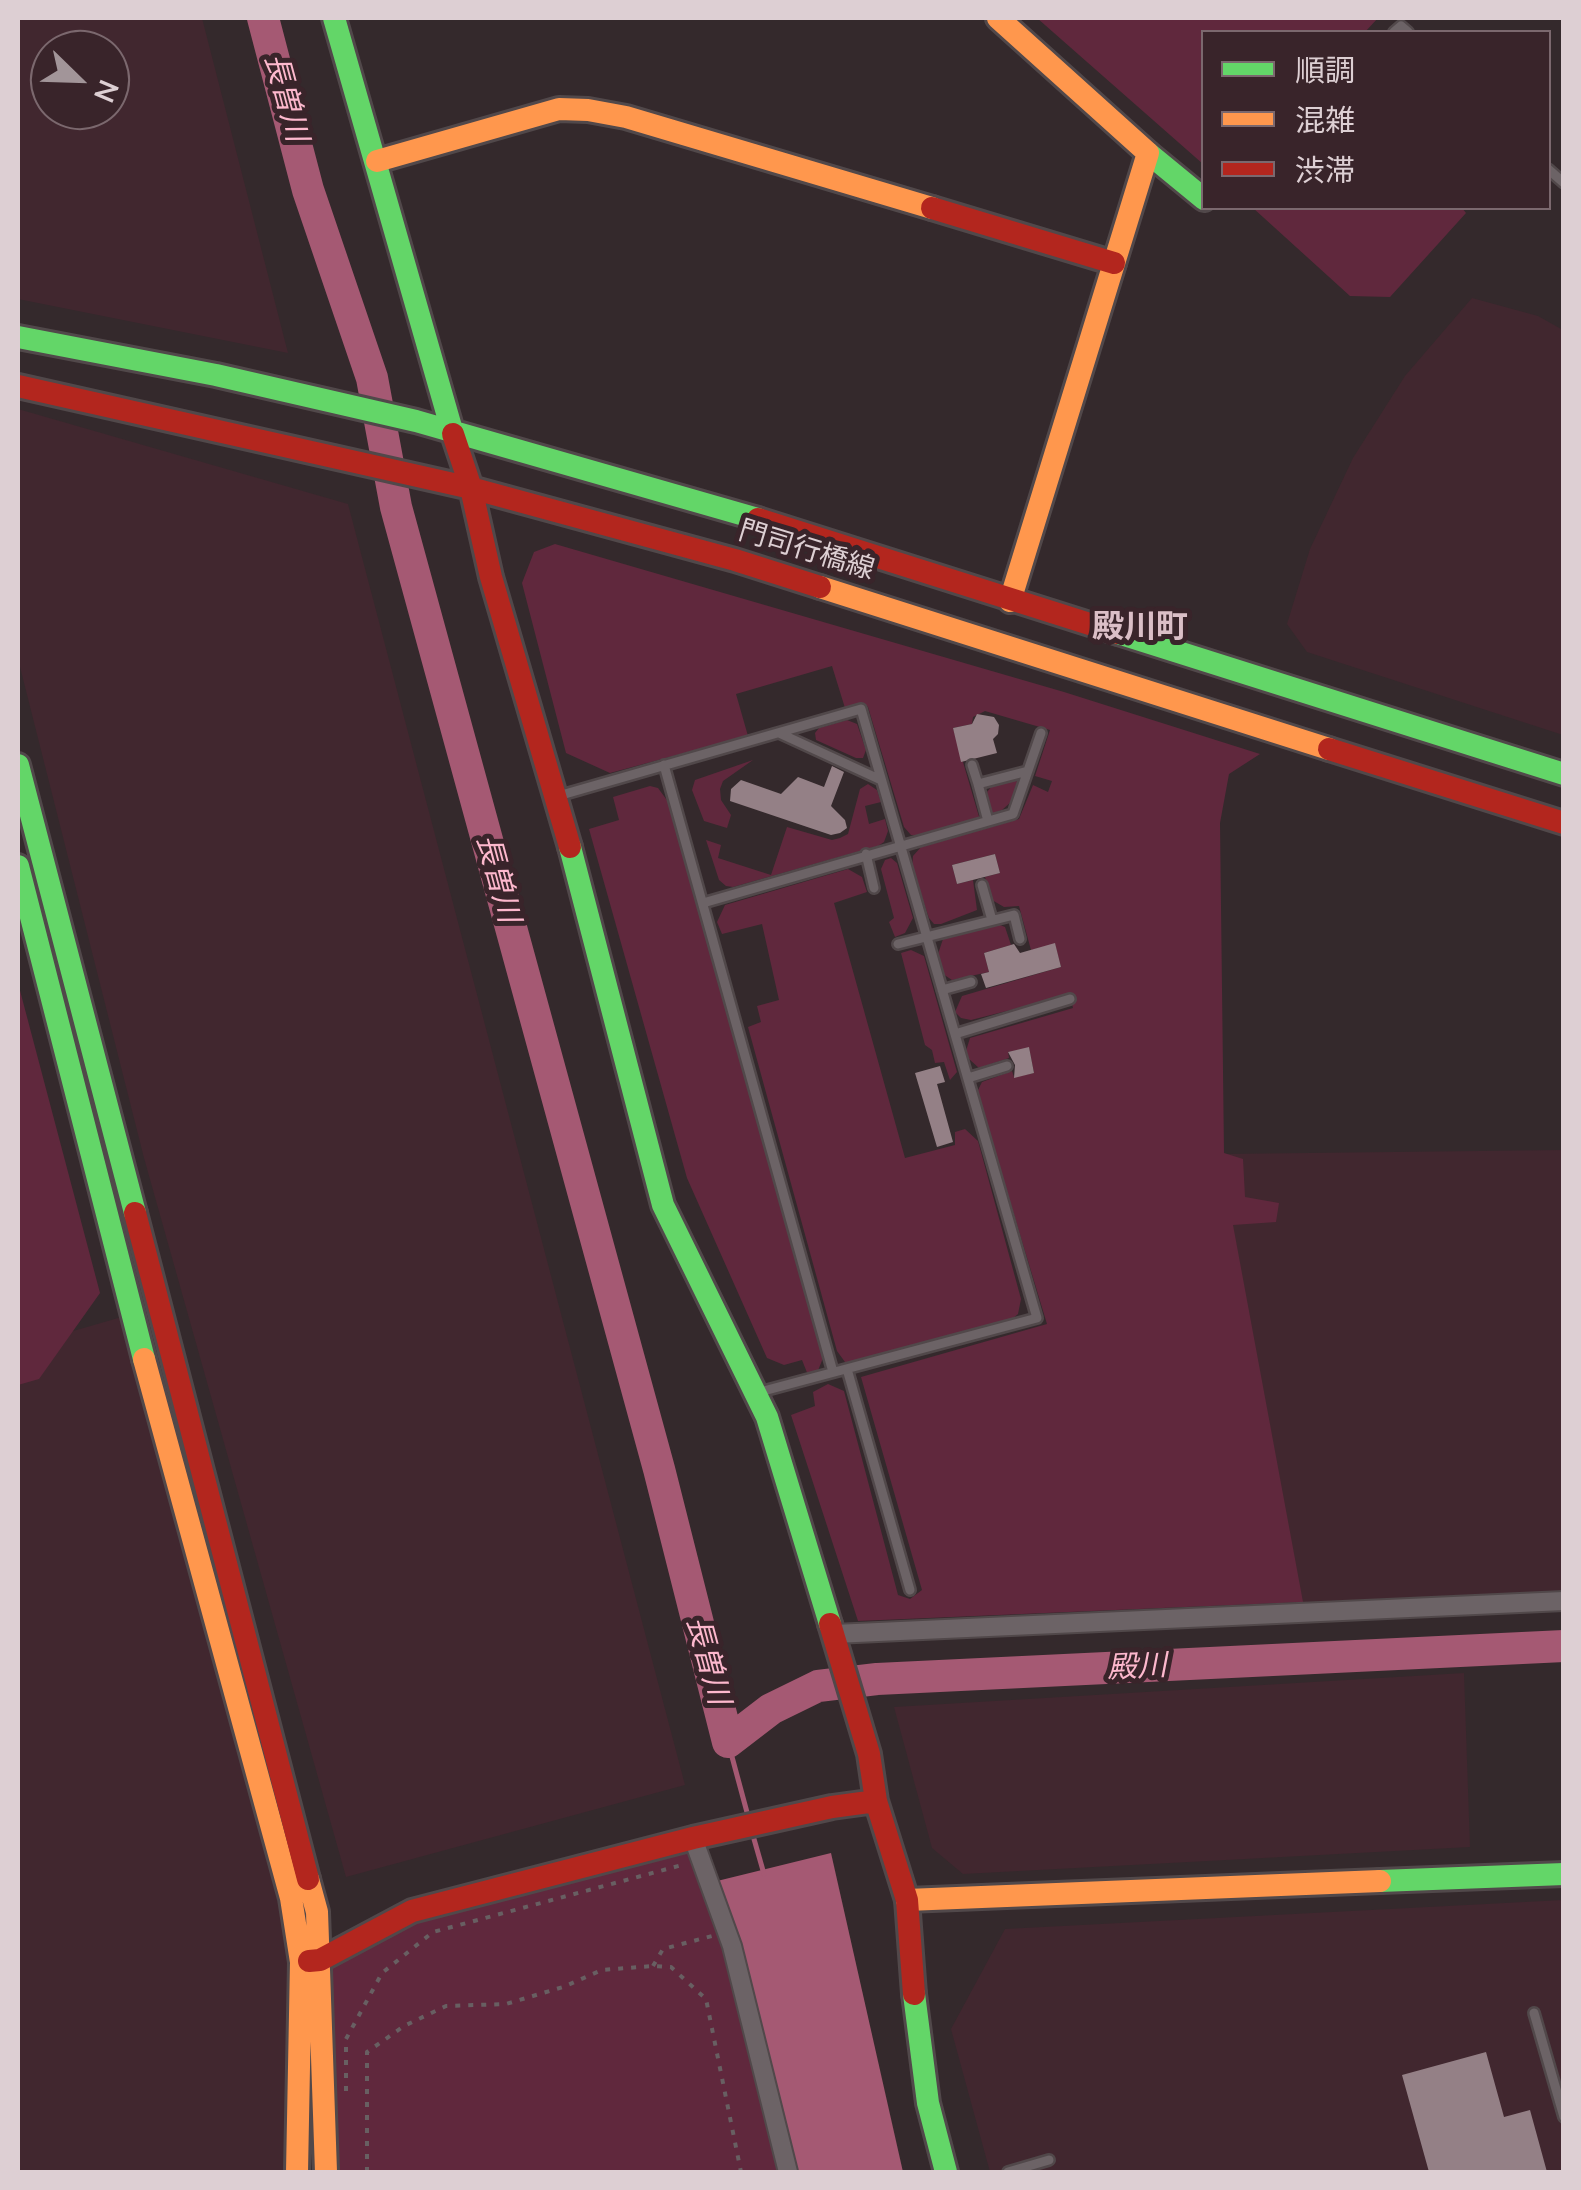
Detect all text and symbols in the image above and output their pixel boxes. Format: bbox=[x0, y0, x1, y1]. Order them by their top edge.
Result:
north arrow bbox=[30, 30, 130, 130]
legend bbox=[1201, 30, 1551, 210]
water label: 長曽川 bbox=[255, 50, 313, 146]
text: 順調 bbox=[1295, 51, 1355, 92]
text: N bbox=[84, 74, 127, 108]
text: 混雑 bbox=[1295, 101, 1355, 142]
text: 渋滞 bbox=[1295, 151, 1355, 192]
street label: 門司行橋線 bbox=[734, 515, 878, 589]
district label: 殿川町 bbox=[1092, 610, 1188, 648]
water label: 長曽川 bbox=[467, 831, 525, 927]
water label: 長曽川 bbox=[677, 1613, 735, 1709]
water label: 殿川 bbox=[1106, 1649, 1168, 1689]

